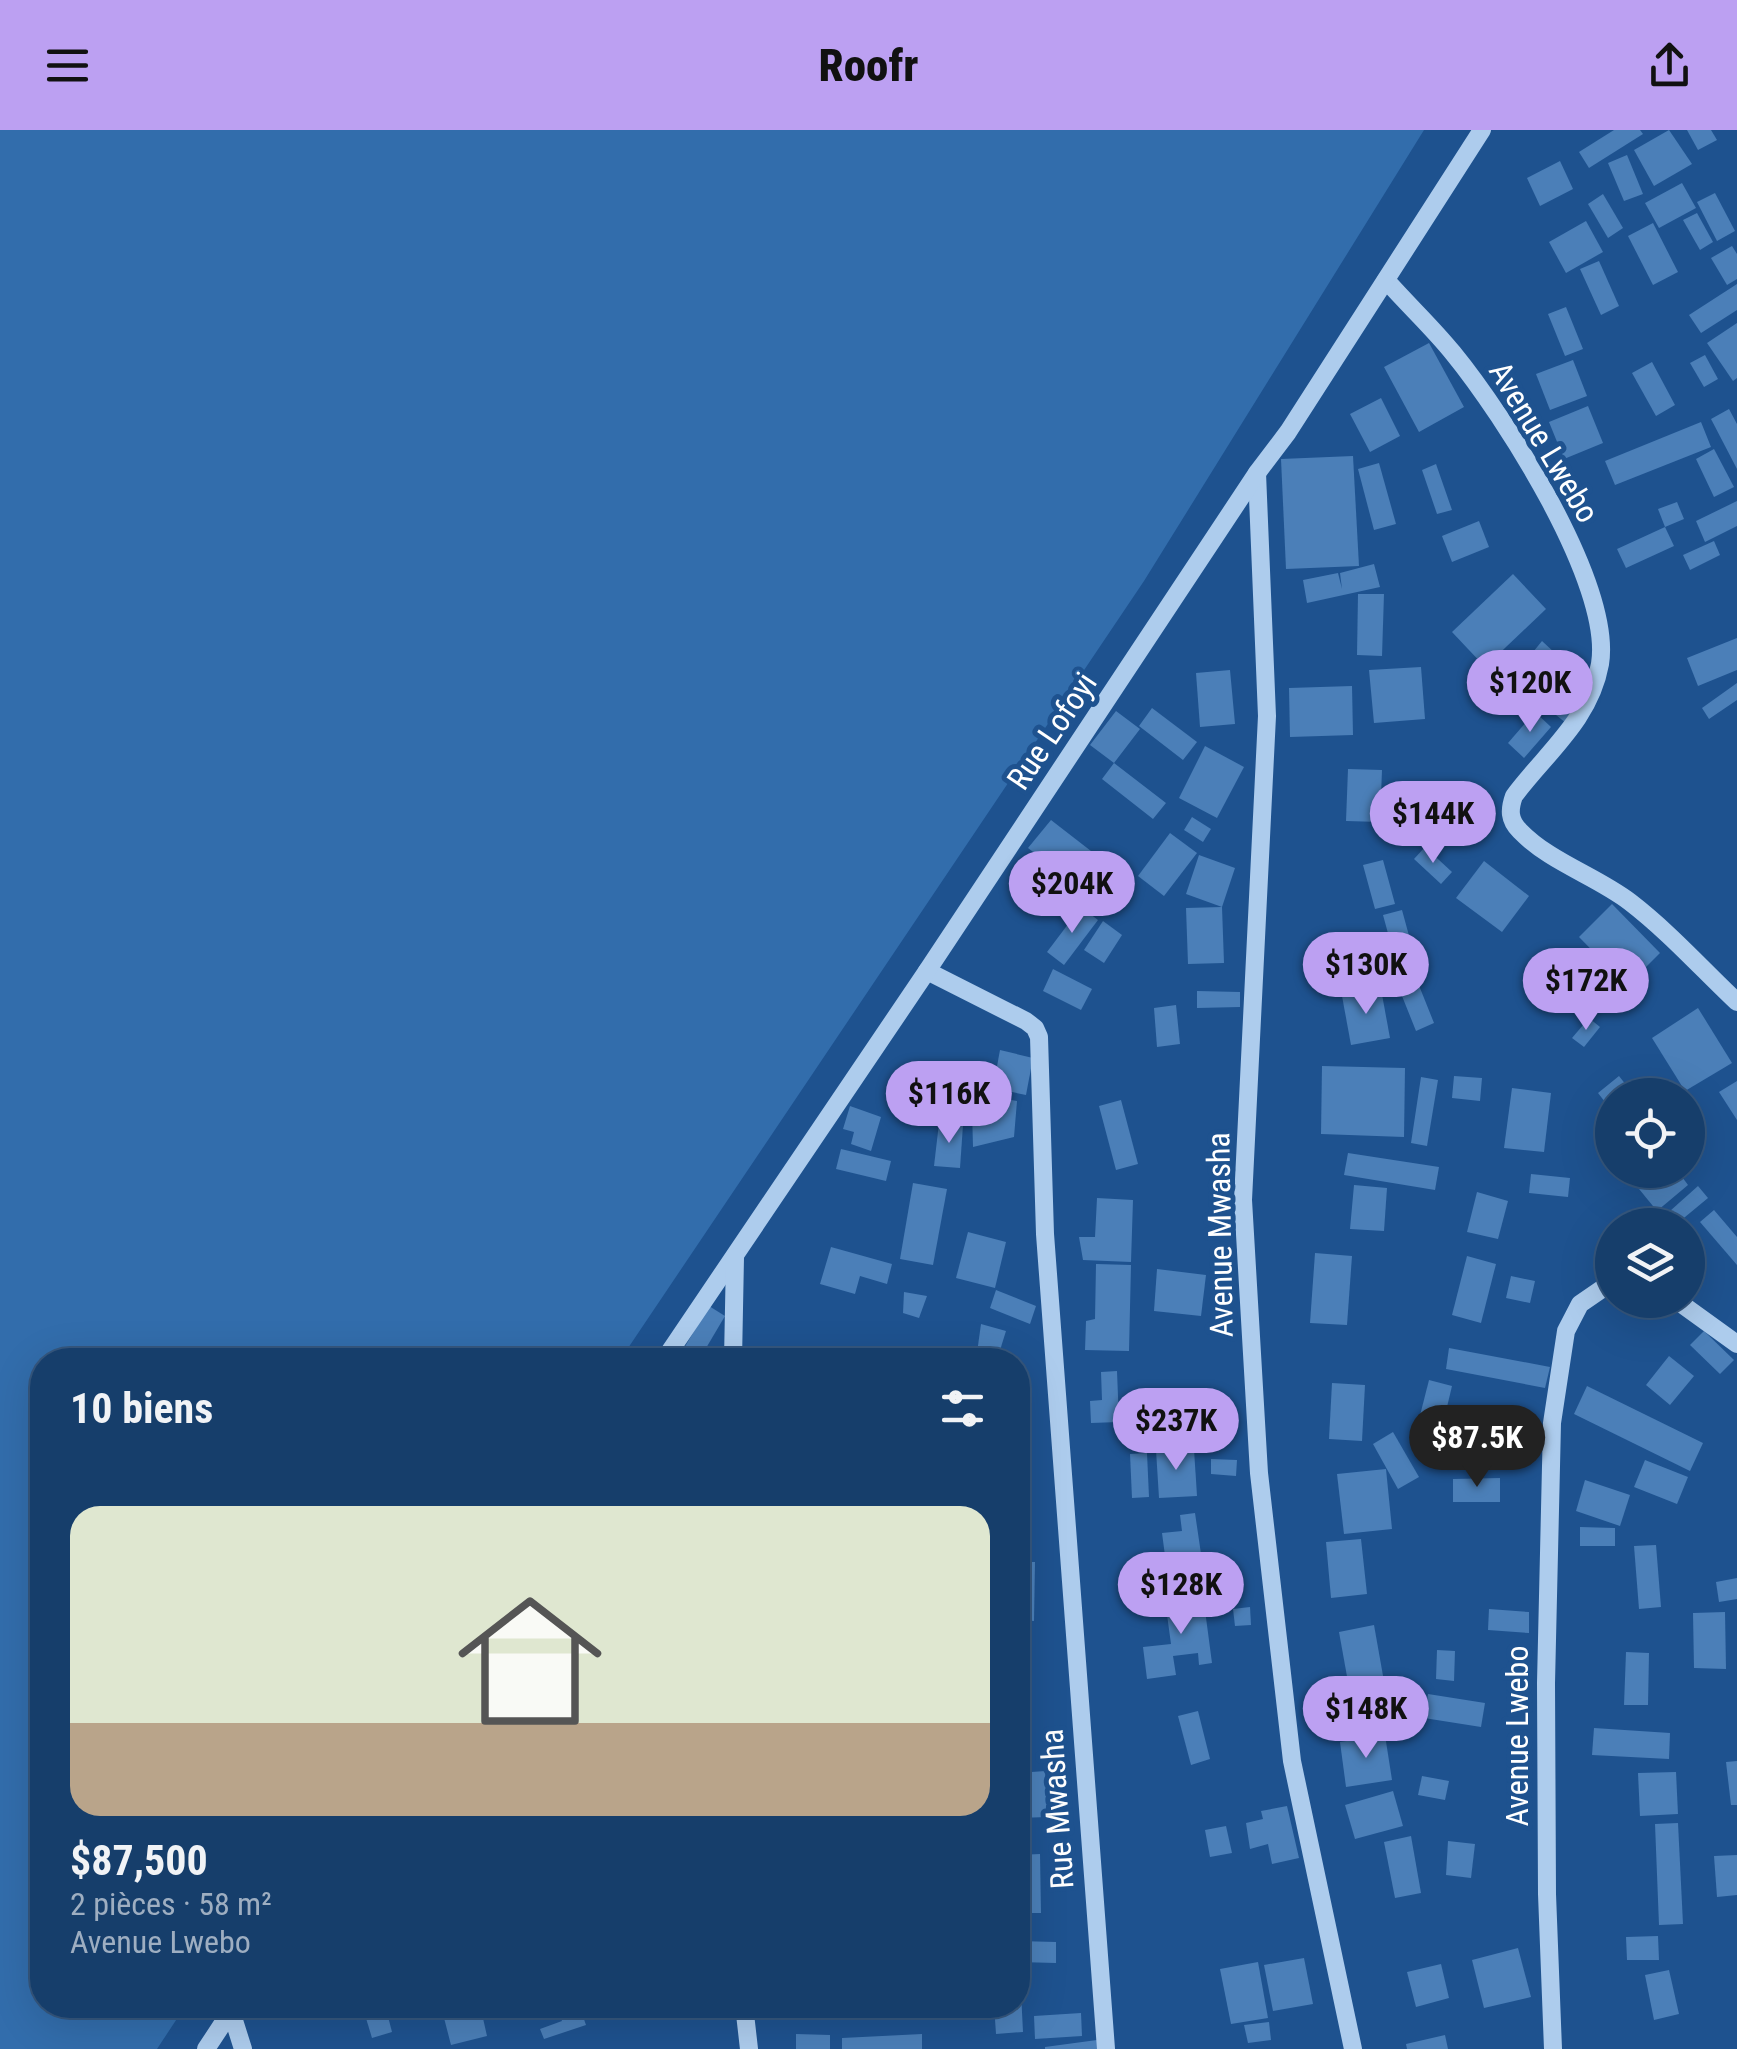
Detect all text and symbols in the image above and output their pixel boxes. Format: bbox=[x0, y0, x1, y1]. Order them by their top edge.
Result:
icon: menu bbox=[40, 38, 95, 93]
icon: share bbox=[1642, 38, 1697, 93]
text: Roofr bbox=[819, 39, 918, 92]
street label: Avenue Lwebo bbox=[1481, 355, 1607, 529]
pin: $120K bbox=[1460, 650, 1600, 735]
text: $120K bbox=[1489, 663, 1571, 701]
street label: Rue Lofoyi bbox=[999, 665, 1105, 797]
pin: $144K bbox=[1363, 781, 1503, 866]
text: $144K bbox=[1392, 794, 1474, 832]
pin: $204K bbox=[1002, 851, 1142, 936]
text: $204K bbox=[1031, 864, 1113, 902]
pin: $130K bbox=[1296, 932, 1436, 1017]
text: $130K bbox=[1325, 945, 1407, 983]
pin: $172K bbox=[1516, 948, 1656, 1033]
text: $172K bbox=[1545, 961, 1627, 999]
pin: $116K bbox=[879, 1061, 1019, 1146]
text: $116K bbox=[908, 1074, 990, 1112]
map controls bbox=[1595, 1078, 1705, 1318]
button: locate bbox=[1595, 1078, 1705, 1188]
street label: Avenue Mwasha bbox=[1199, 1132, 1241, 1338]
button: layers bbox=[1595, 1208, 1705, 1318]
icon: filters bbox=[935, 1381, 990, 1436]
text: 10 biens bbox=[70, 1384, 213, 1433]
pin: $237K bbox=[1106, 1388, 1246, 1473]
text: $237K bbox=[1135, 1401, 1217, 1439]
pin: $87.5K bbox=[1396, 1405, 1558, 1490]
text: $87.5K bbox=[1431, 1418, 1523, 1456]
pin: $128K bbox=[1111, 1552, 1251, 1637]
text: $128K bbox=[1140, 1565, 1222, 1603]
icon: home bbox=[440, 1571, 620, 1751]
street label: Avenue Lwebo bbox=[1498, 1646, 1536, 1826]
pin: $148K bbox=[1296, 1676, 1436, 1761]
text: $148K bbox=[1325, 1689, 1407, 1727]
street label: Rue Mwasha bbox=[1032, 1728, 1082, 1890]
text: $87,500 bbox=[70, 1836, 208, 1885]
text: 2 pièces · 58 m² bbox=[70, 1885, 272, 1923]
text: Avenue Lwebo bbox=[70, 1923, 251, 1961]

